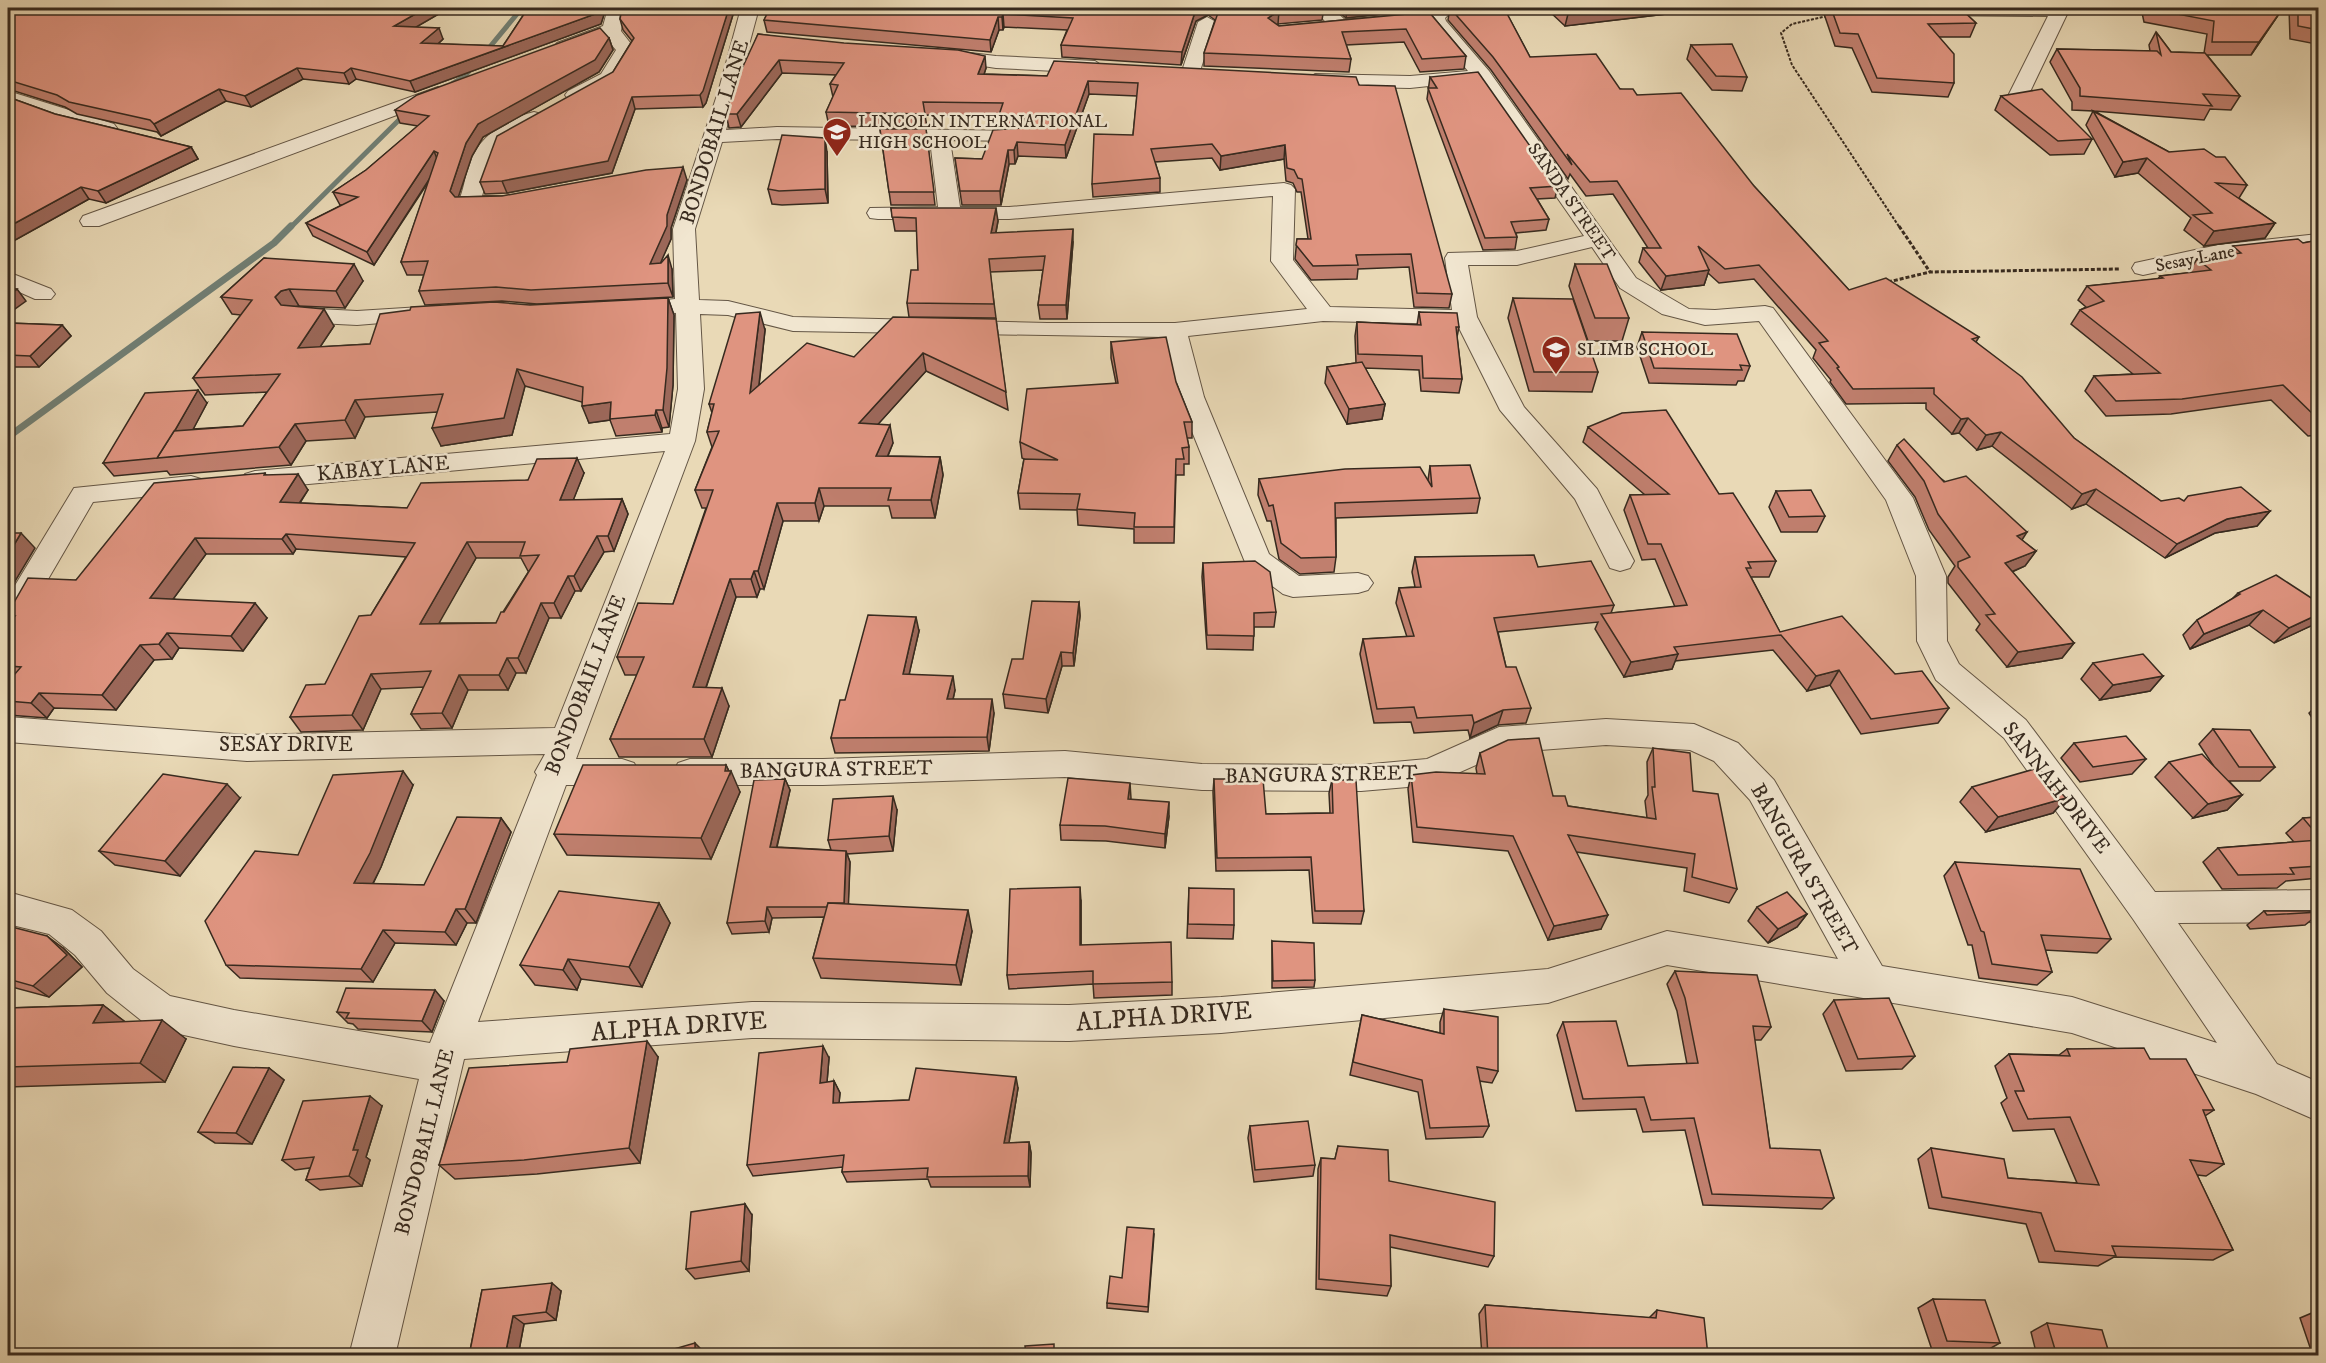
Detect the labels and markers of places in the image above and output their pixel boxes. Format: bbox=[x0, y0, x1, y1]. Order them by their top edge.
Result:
place label: LINCOLN INTERNATIONAL HIGH SCHOOL bbox=[858, 111, 1107, 154]
school or university icon: LINCOLN INTERNATIONAL HIGH SCHOOL bbox=[821, 116, 853, 158]
school or university icon: SLIMB SCHOOL bbox=[1540, 334, 1572, 376]
place label: SLIMB SCHOOL bbox=[1577, 339, 1713, 361]

